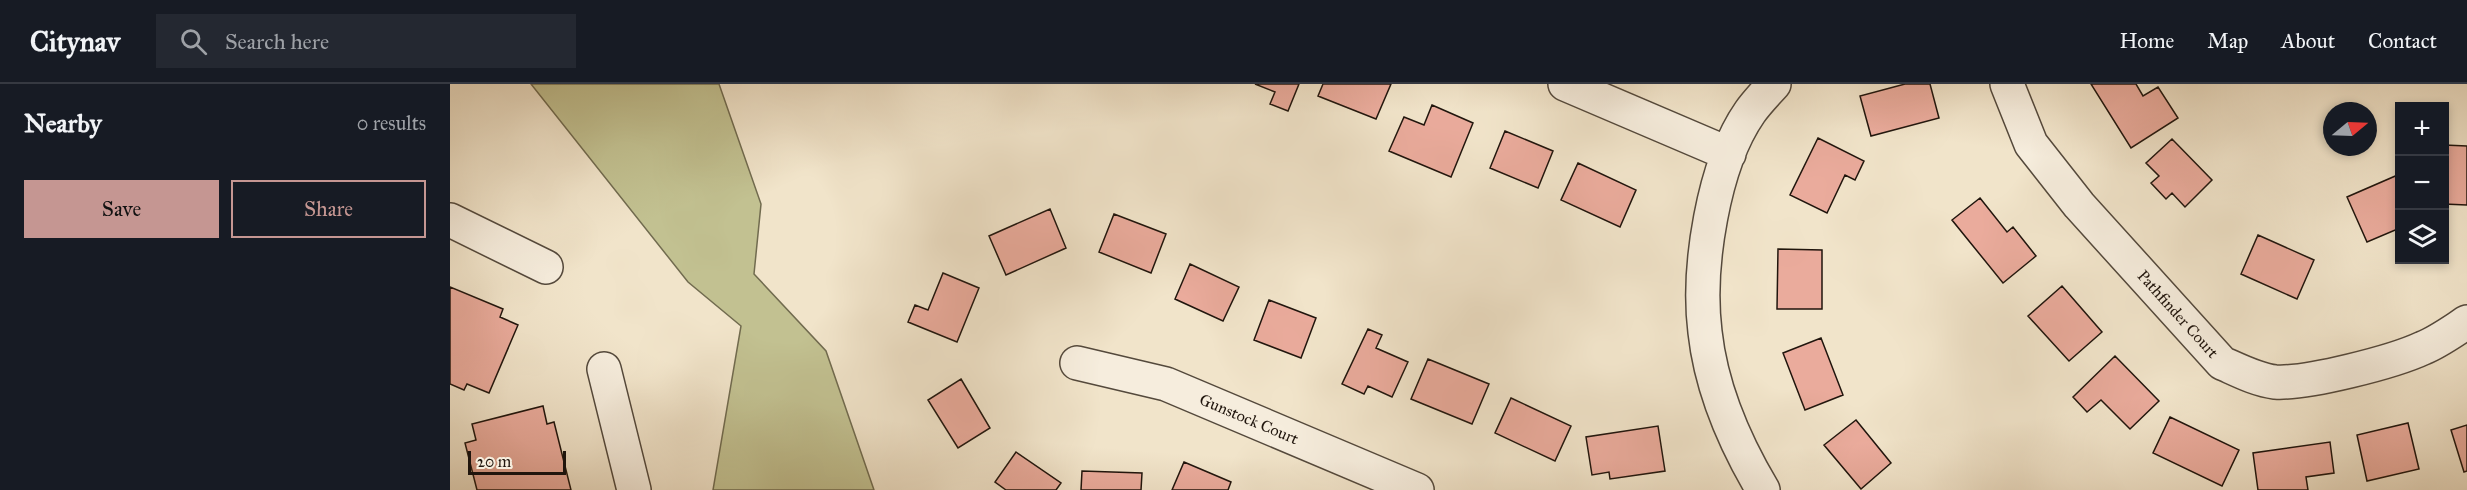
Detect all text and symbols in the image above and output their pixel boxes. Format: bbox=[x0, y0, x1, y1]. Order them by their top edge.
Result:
search box bbox=[156, 14, 576, 68]
text: Citynav bbox=[30, 24, 120, 59]
icon: search bbox=[177, 25, 210, 58]
text: Search here bbox=[225, 28, 329, 55]
text: Home bbox=[2119, 28, 2174, 54]
text: Map bbox=[2207, 28, 2248, 54]
text: About bbox=[2281, 28, 2335, 54]
text: Contact bbox=[2368, 28, 2437, 54]
north arrow bbox=[2323, 102, 2377, 156]
map controls bbox=[2395, 102, 2449, 264]
button: + bbox=[2395, 102, 2449, 156]
text: Nearby bbox=[24, 107, 102, 139]
text: 0 results bbox=[357, 111, 426, 135]
button: − bbox=[2395, 156, 2449, 210]
button: Save bbox=[24, 180, 219, 238]
button: Share bbox=[231, 180, 426, 238]
button: layers bbox=[2395, 210, 2449, 264]
street label: Pathfinder Court bbox=[2134, 266, 2223, 362]
street label: Gunstock Court bbox=[1197, 390, 1302, 448]
scale bar bbox=[468, 448, 566, 476]
text: 20 m bbox=[477, 452, 511, 471]

